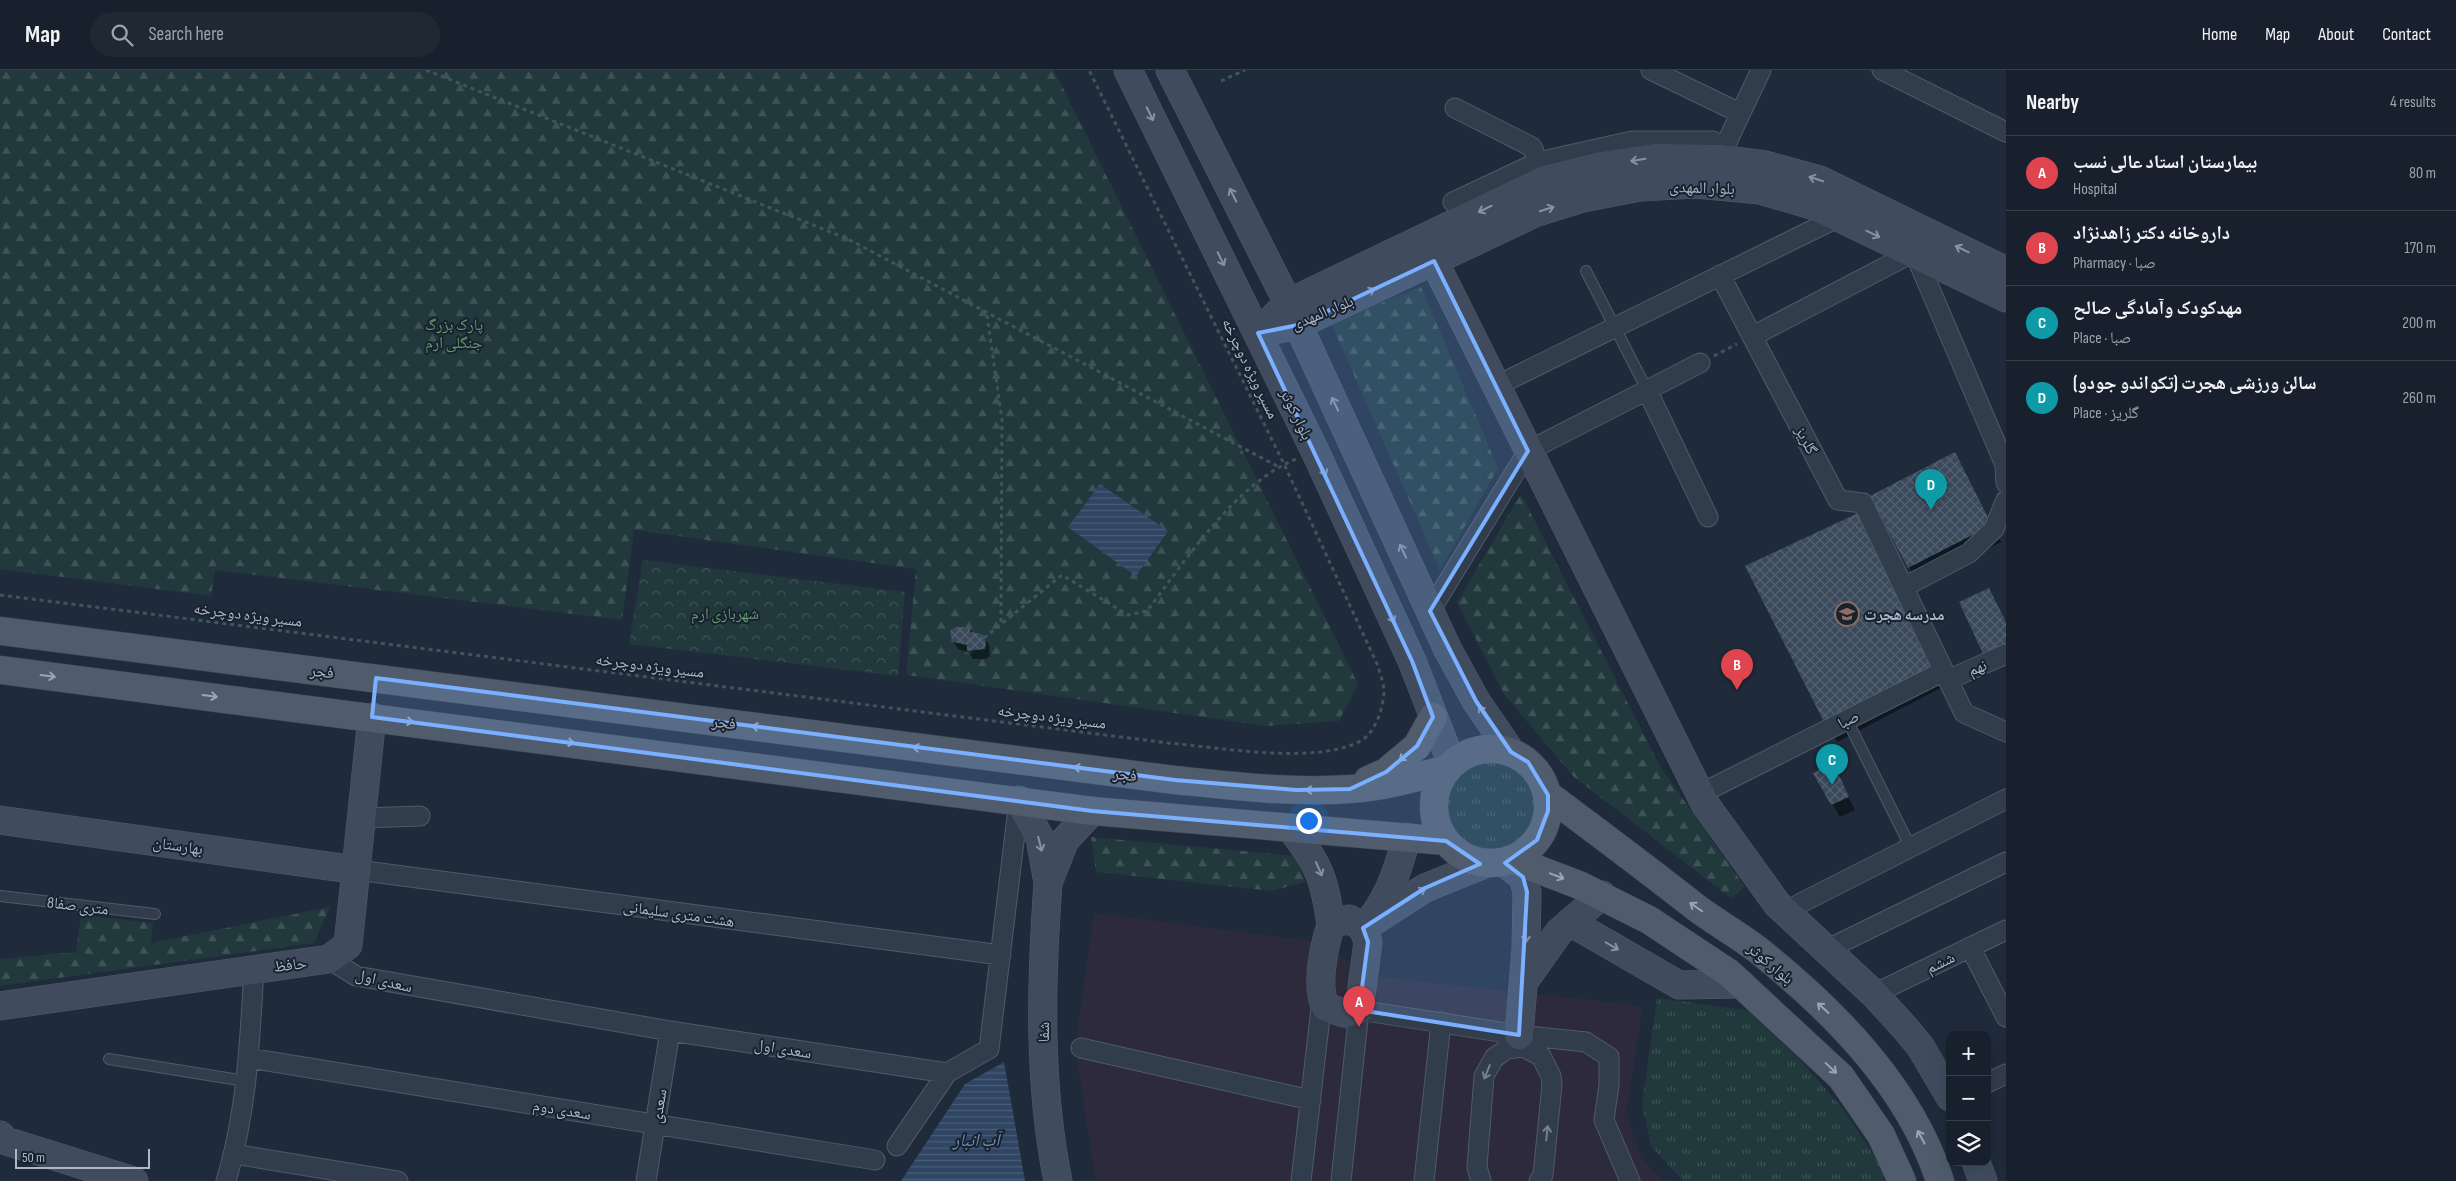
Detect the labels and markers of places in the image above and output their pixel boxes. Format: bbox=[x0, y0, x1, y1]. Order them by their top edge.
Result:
pin: D bbox=[1915, 469, 1947, 510]
school or university icon: مدرسه هجرت bbox=[1834, 601, 1860, 627]
place label: مدرسه هجرت bbox=[1864, 606, 1945, 625]
pin: B bbox=[1721, 649, 1753, 690]
pin: C bbox=[1816, 744, 1848, 785]
pin: A bbox=[1343, 986, 1375, 1027]

